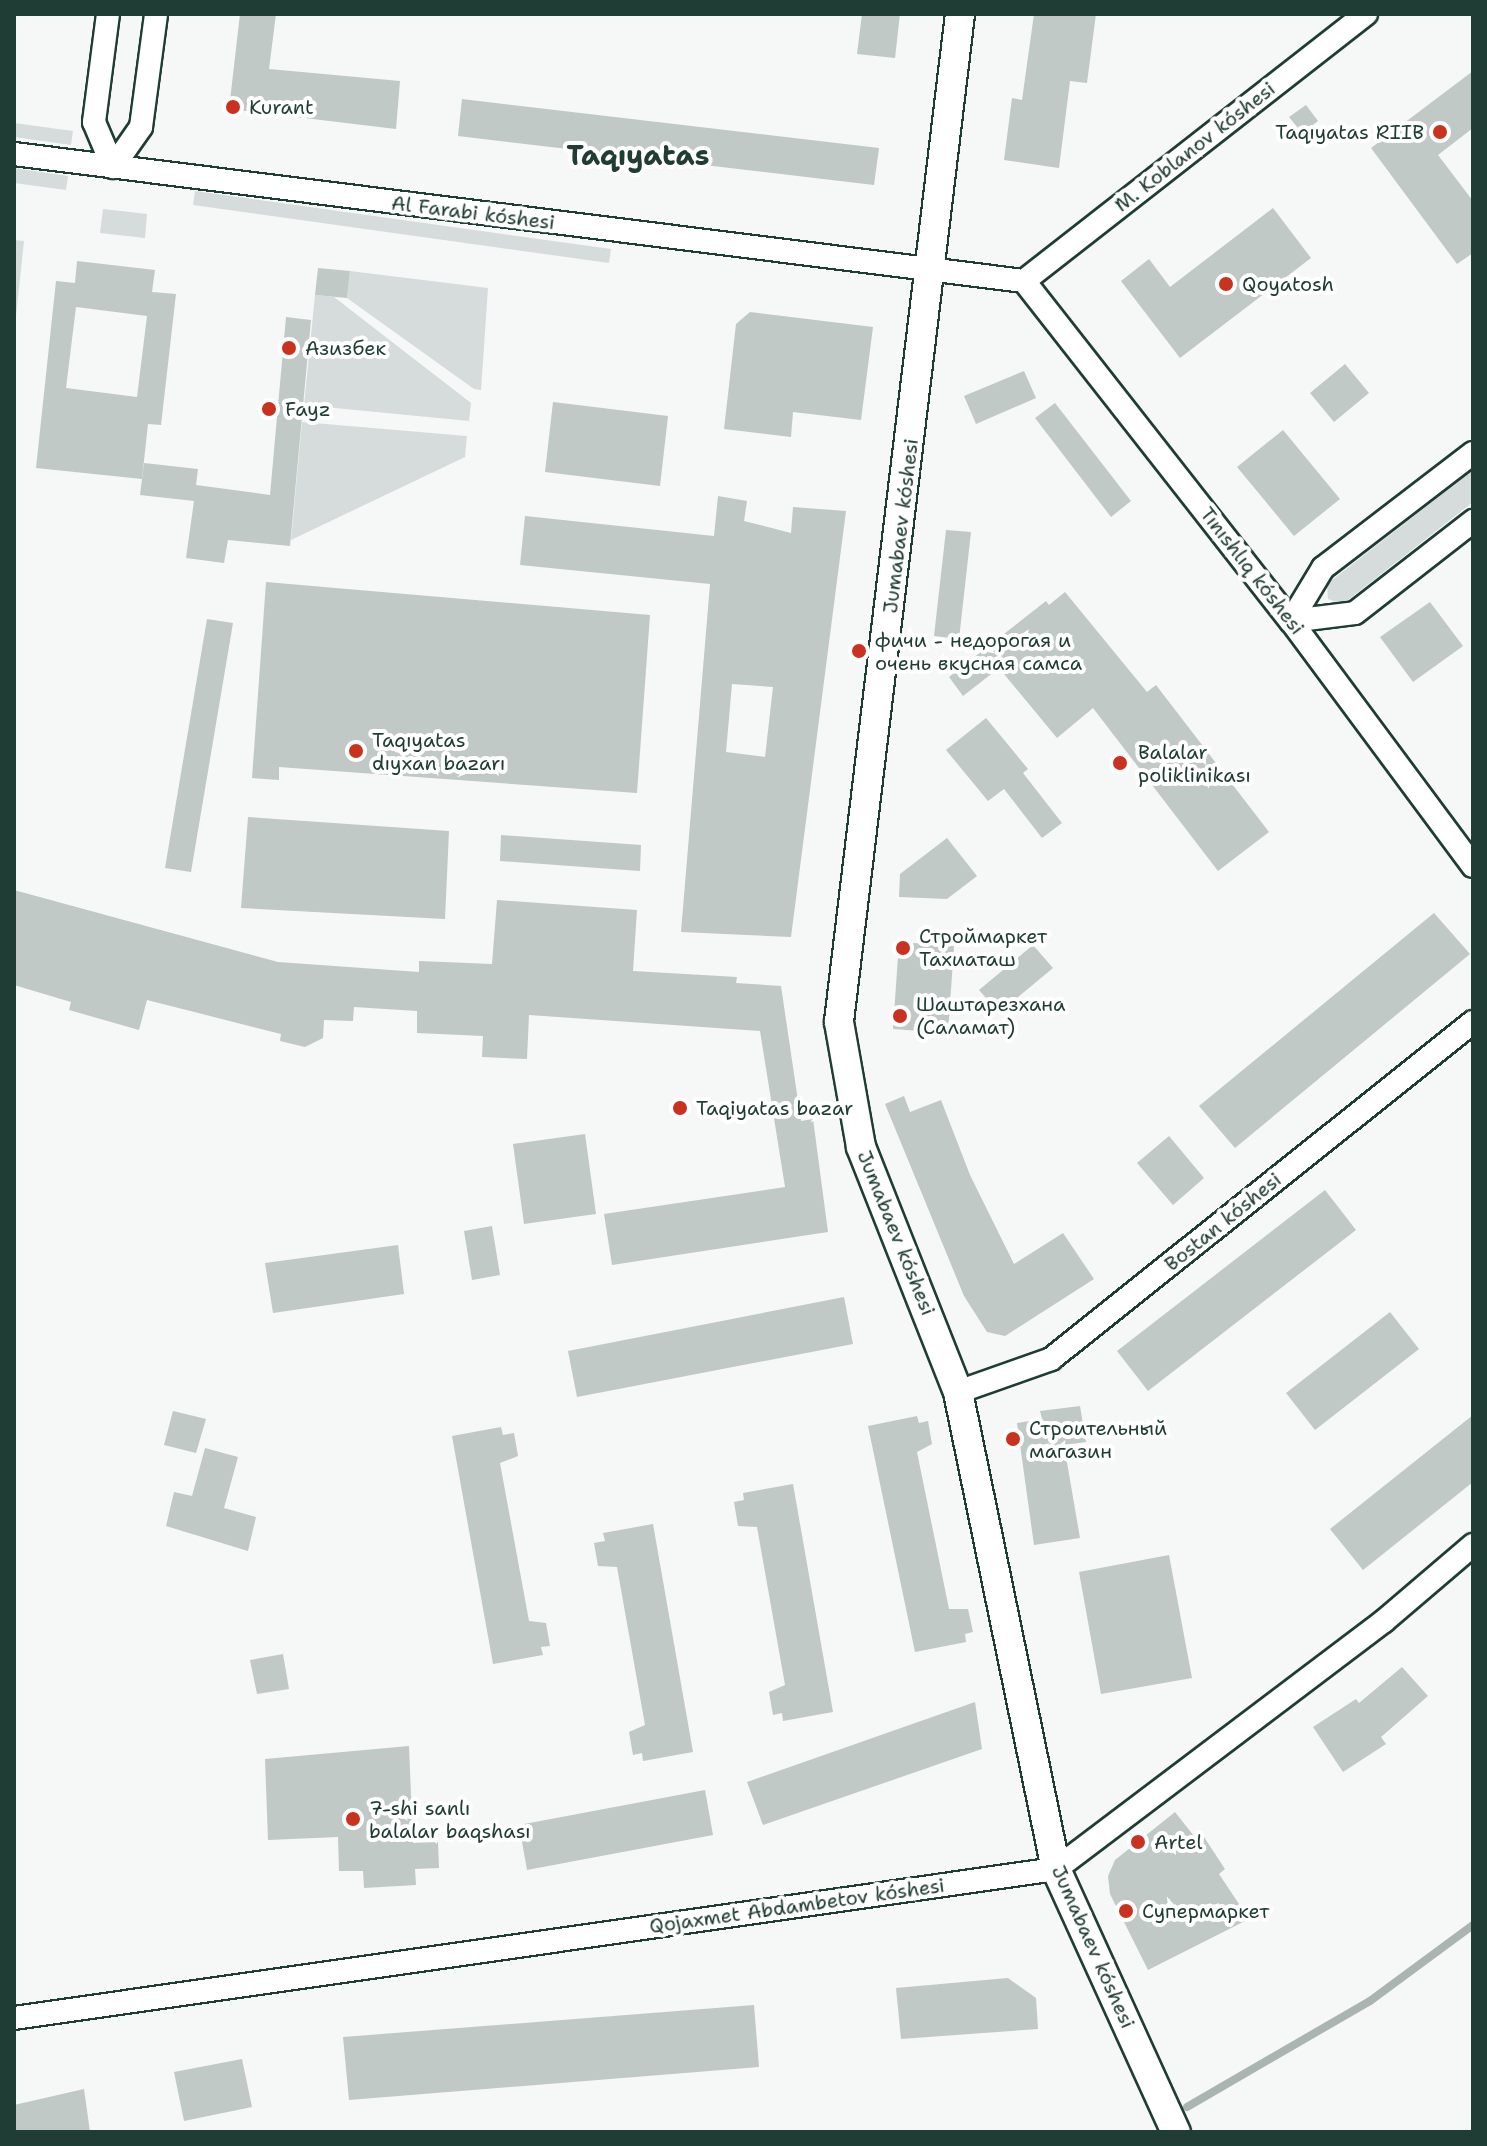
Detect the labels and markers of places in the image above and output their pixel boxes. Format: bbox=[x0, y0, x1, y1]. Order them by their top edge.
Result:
place label: Kurant bbox=[249, 95, 314, 119]
marker: Kurant bbox=[224, 98, 242, 116]
place label: Taqıyatas RIIB bbox=[1275, 120, 1424, 144]
marker: Taqıyatas RIIB bbox=[1431, 123, 1449, 141]
place label: Qoyatosh bbox=[1242, 272, 1334, 296]
marker: Qoyatosh bbox=[1217, 275, 1235, 293]
place label: Азизбек bbox=[305, 336, 386, 360]
marker: Азизбек bbox=[280, 339, 298, 357]
place label: Fayz bbox=[285, 397, 331, 421]
marker: Fayz bbox=[260, 400, 278, 418]
place label: фичи - недорогая и очень вкусная самса bbox=[875, 628, 1082, 675]
marker: фичи - недорогая и очень вкусная самса bbox=[850, 642, 868, 660]
place label: Taqıyatas dıyxan bazarı bbox=[372, 728, 505, 775]
place label: Balalar poliklinikası bbox=[1138, 740, 1251, 787]
marker: Taqıyatas dıyxan bazarı bbox=[347, 742, 365, 760]
marker: Balalar poliklinikası bbox=[1109, 752, 1131, 774]
place label: Строймаркет Тахиаташ bbox=[919, 924, 1047, 971]
marker: Строймаркет Тахиаташ bbox=[894, 939, 912, 957]
place label: Шаштарезхана (Саламат) bbox=[916, 992, 1065, 1039]
marker: Шаштарезхана (Саламат) bbox=[891, 1007, 909, 1025]
place label: Taqiyatas bazar bbox=[696, 1096, 854, 1120]
marker: Taqiyatas bazar bbox=[671, 1099, 689, 1117]
place label: Строительный магазин bbox=[1029, 1416, 1167, 1463]
marker: Строительный магазин bbox=[1004, 1430, 1022, 1448]
place label: 7-shi sanlı balalar baqshası bbox=[369, 1796, 531, 1843]
marker: 7-shi sanlı balalar baqshası bbox=[344, 1810, 362, 1828]
place label: Artel bbox=[1154, 1830, 1202, 1854]
marker: Artel bbox=[1129, 1833, 1147, 1851]
place label: Супермаркет bbox=[1142, 1899, 1269, 1923]
marker: Супермаркет bbox=[1117, 1902, 1135, 1920]

